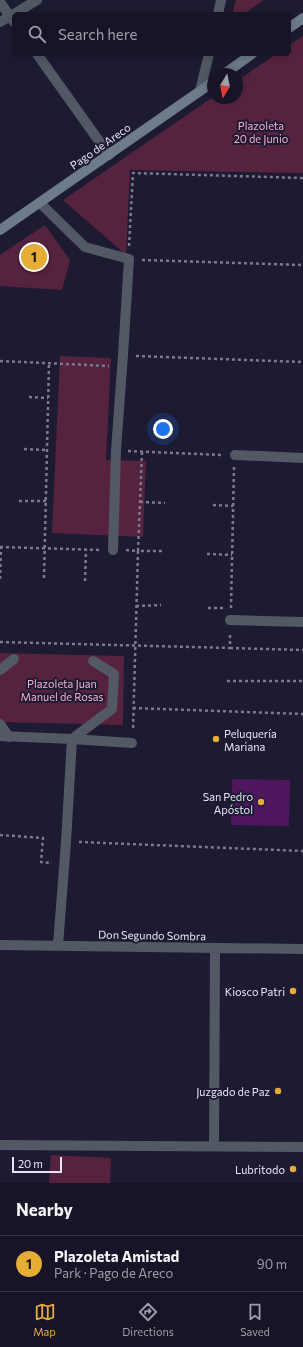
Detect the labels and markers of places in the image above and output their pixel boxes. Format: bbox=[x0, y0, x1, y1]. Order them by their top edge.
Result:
pin: 1 bbox=[21, 242, 47, 272]
place label: Peluquería Mariana bbox=[224, 727, 277, 753]
marker: Peluquería Mariana bbox=[211, 734, 221, 744]
place label: San Pedro Apóstol bbox=[203, 790, 253, 816]
marker: San Pedro Apóstol bbox=[256, 797, 266, 807]
place label: Kiosco Patri bbox=[225, 985, 285, 998]
marker: Kiosco Patri bbox=[288, 986, 298, 996]
place label: Juzgado de Paz bbox=[196, 1085, 271, 1099]
marker: Juzgado de Paz bbox=[273, 1086, 283, 1096]
place label: Lubritodo bbox=[235, 1163, 285, 1176]
marker: Lubritodo bbox=[288, 1164, 298, 1174]

